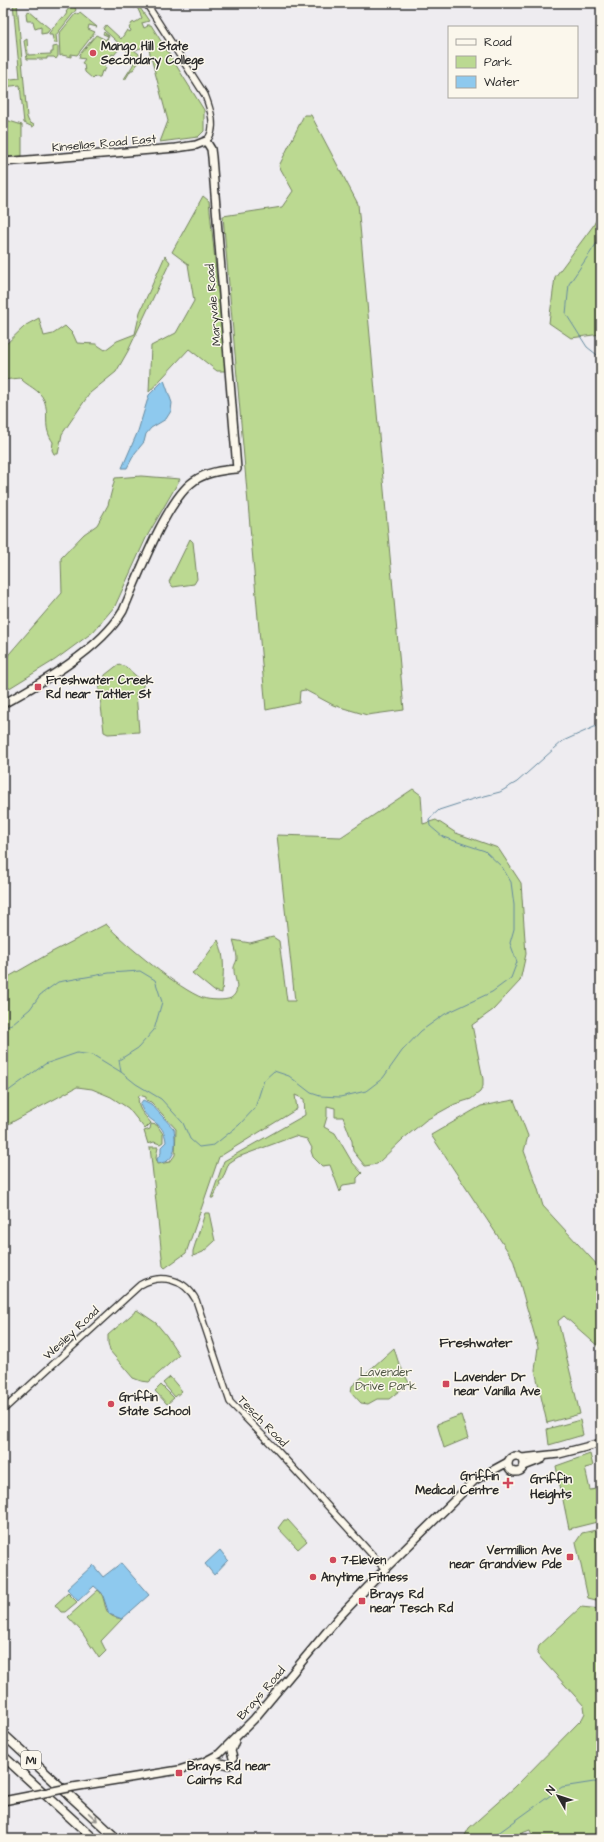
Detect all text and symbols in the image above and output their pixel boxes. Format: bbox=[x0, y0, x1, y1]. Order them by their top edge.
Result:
legend bbox=[448, 26, 578, 98]
text: Road bbox=[484, 34, 512, 51]
place label: Mango Hill State Secondary College bbox=[100, 38, 205, 71]
marker: Mango Hill State Secondary College bbox=[88, 48, 98, 58]
text: Park bbox=[484, 54, 512, 71]
text: Water bbox=[484, 74, 520, 91]
street label: Kinsellas Road East bbox=[51, 130, 157, 157]
street label: Maryvale Road bbox=[201, 263, 227, 347]
place label: Freshwater Creek Rd near Tattler St bbox=[46, 672, 154, 703]
marker: Freshwater Creek Rd near Tattler St bbox=[33, 682, 43, 692]
street label: Wesley Road bbox=[40, 1303, 104, 1365]
district label: Freshwater bbox=[440, 1334, 513, 1352]
park label: Lavender Drive Park bbox=[355, 1364, 417, 1395]
place label: Lavender Dr near Vanilla Ave bbox=[454, 1369, 541, 1400]
marker: Lavender Dr near Vanilla Ave bbox=[441, 1379, 451, 1389]
place label: Griffin State School bbox=[118, 1389, 191, 1420]
street label: Tesch Road bbox=[234, 1392, 292, 1451]
marker: Griffin State School bbox=[106, 1399, 116, 1409]
place label: Griffin Medical Centre bbox=[415, 1468, 500, 1499]
district label: Griffin Heights bbox=[530, 1470, 573, 1505]
marker: Griffin Medical Centre bbox=[502, 1477, 514, 1489]
place label: Vermillion Ave near Grandview Pde bbox=[449, 1542, 563, 1573]
place label: 7-Eleven bbox=[340, 1552, 386, 1569]
marker: Vermillion Ave near Grandview Pde bbox=[565, 1552, 575, 1562]
marker: 7-Eleven bbox=[328, 1555, 338, 1565]
place label: Anytime Fitness bbox=[321, 1569, 408, 1587]
marker: Anytime Fitness bbox=[308, 1572, 318, 1582]
place label: Brays Rd near Tesch Rd bbox=[370, 1586, 454, 1617]
marker: Brays Rd near Tesch Rd bbox=[357, 1596, 367, 1606]
street label: Brays Road bbox=[233, 1663, 290, 1725]
road number: M1 bbox=[21, 1751, 41, 1769]
place label: Brays Rd near Cairns Rd bbox=[187, 1758, 271, 1789]
marker: Brays Rd near Cairns Rd bbox=[174, 1768, 184, 1778]
north arrow bbox=[538, 1776, 578, 1816]
text: N bbox=[543, 1783, 559, 1797]
one-way arrow bbox=[88, 1812, 98, 1821]

